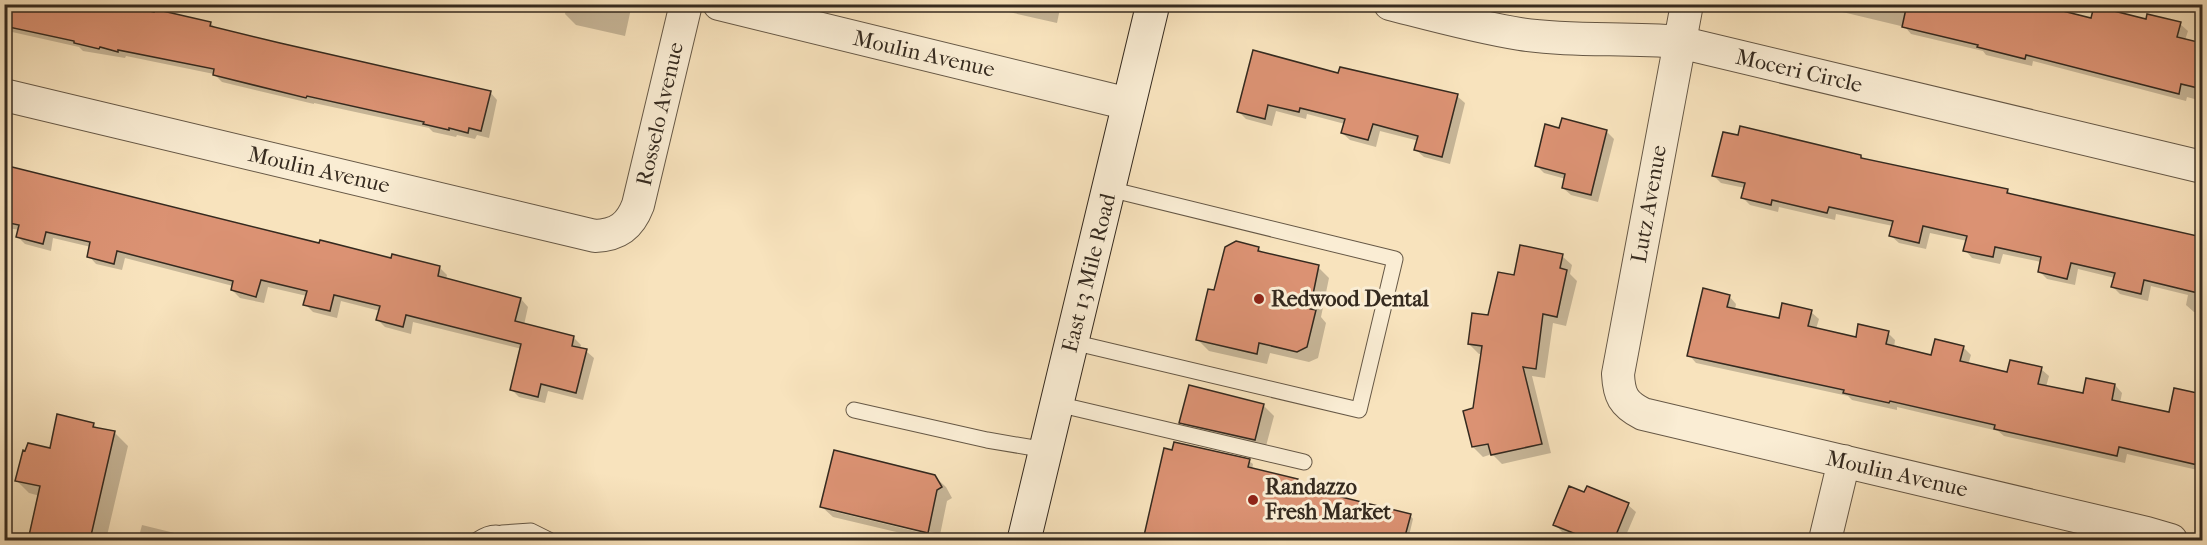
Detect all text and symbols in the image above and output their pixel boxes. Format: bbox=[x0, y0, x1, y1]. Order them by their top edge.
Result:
street label: Moulin Avenue bbox=[851, 25, 997, 83]
street label: Rosselo Avenue bbox=[631, 40, 689, 188]
street label: Moceri Circle bbox=[1733, 44, 1865, 98]
street label: Moulin Avenue bbox=[246, 141, 392, 199]
street label: Lutz Avenue bbox=[1626, 143, 1672, 265]
street label: East 13 Mile Road bbox=[1057, 190, 1122, 355]
place label: Redwood Dental bbox=[1271, 286, 1430, 312]
marker: Redwood Dental bbox=[1252, 292, 1266, 306]
street label: Moulin Avenue bbox=[1824, 445, 1970, 503]
place label: Randazzo Fresh Market bbox=[1264, 474, 1392, 525]
marker: Randazzo Fresh Market bbox=[1246, 493, 1260, 507]

